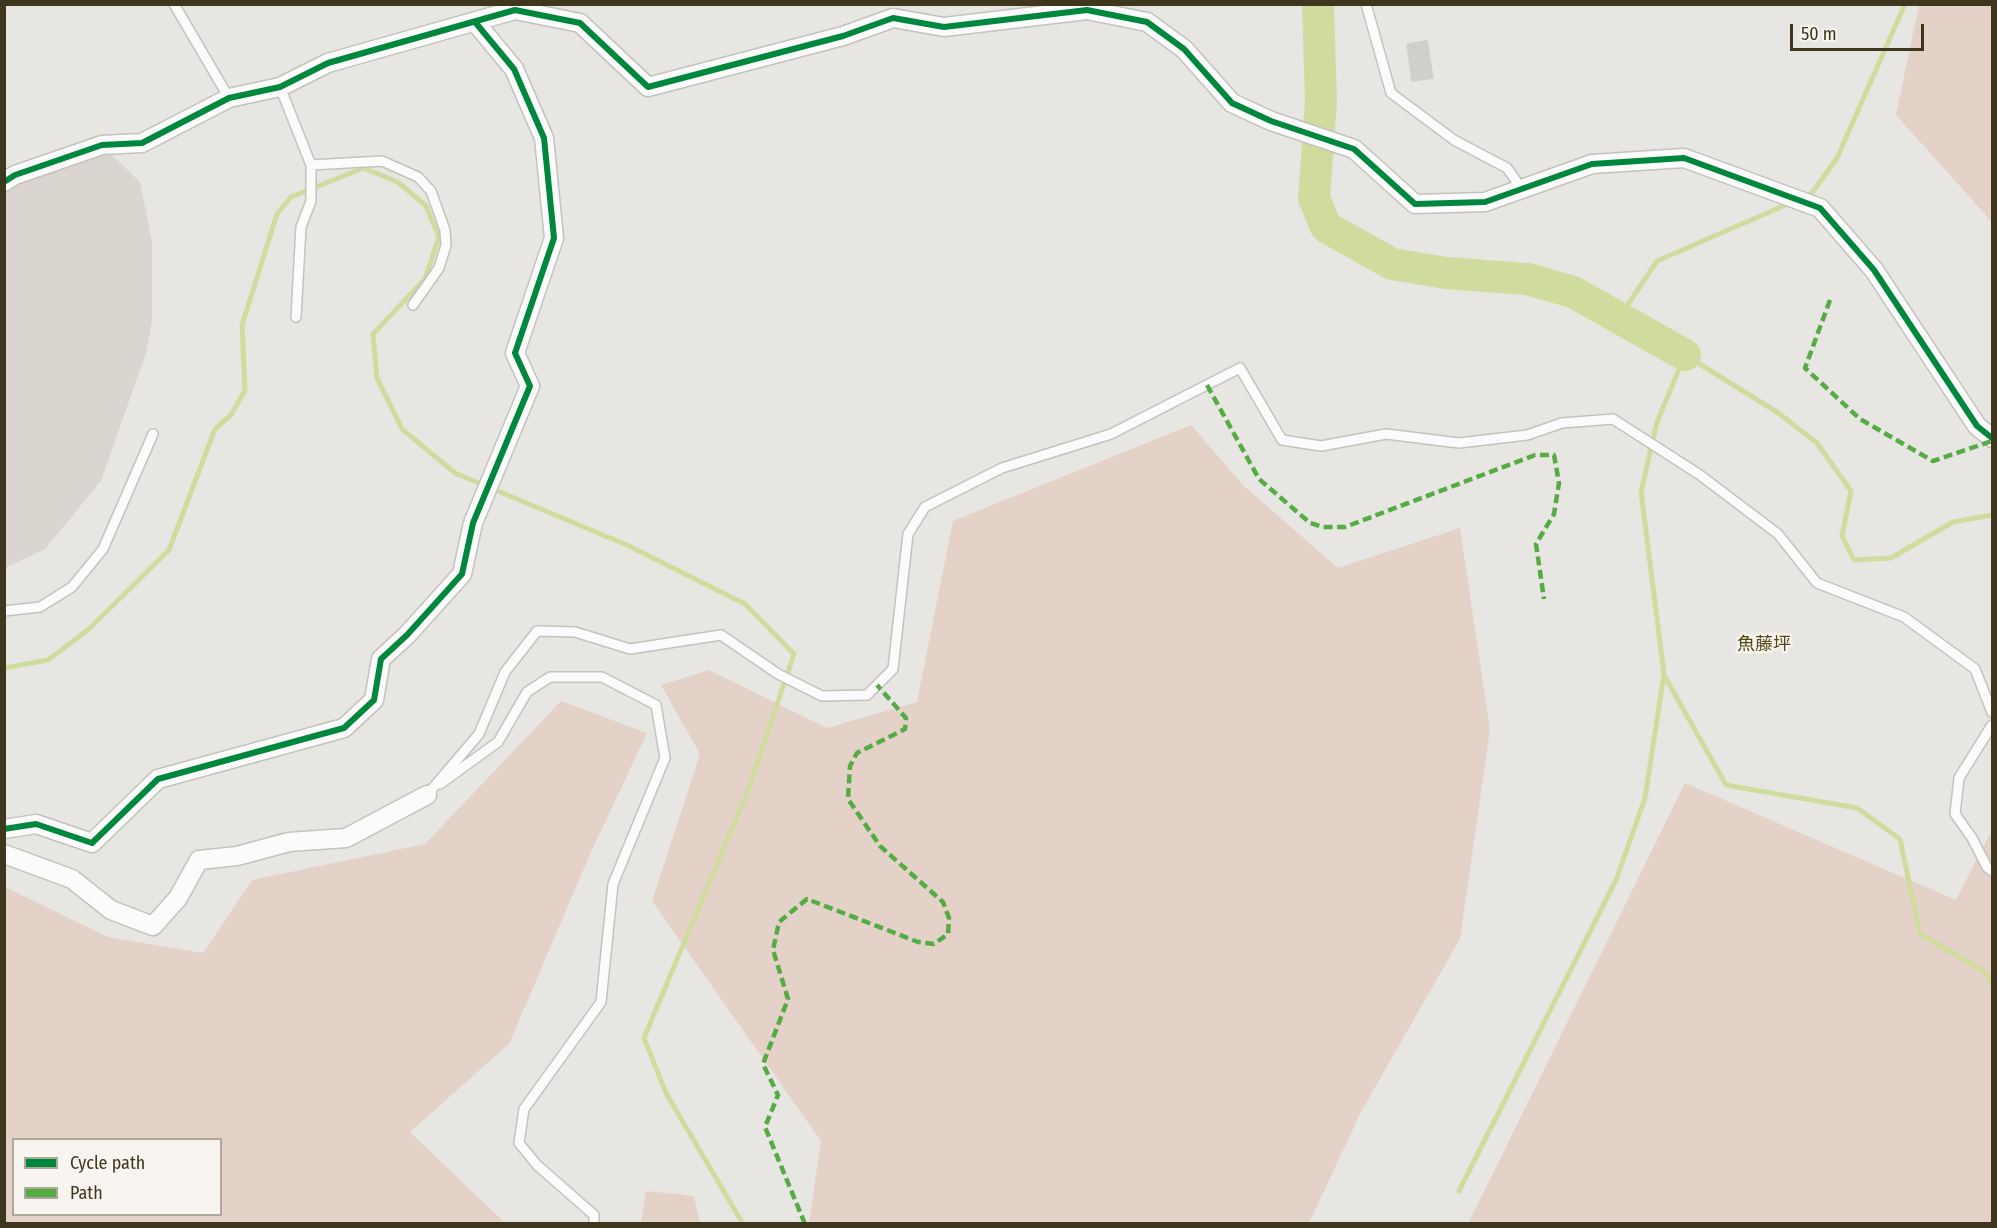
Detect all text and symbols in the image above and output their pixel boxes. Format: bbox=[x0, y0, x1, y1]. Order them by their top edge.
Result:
scale bar bbox=[1793, 12, 1926, 50]
text: 50 m bbox=[1801, 23, 1837, 45]
district label: 魚藤坪 bbox=[1737, 634, 1791, 656]
legend bbox=[12, 1138, 222, 1216]
text: Cycle path bbox=[70, 1152, 145, 1174]
text: Path bbox=[70, 1182, 103, 1204]

